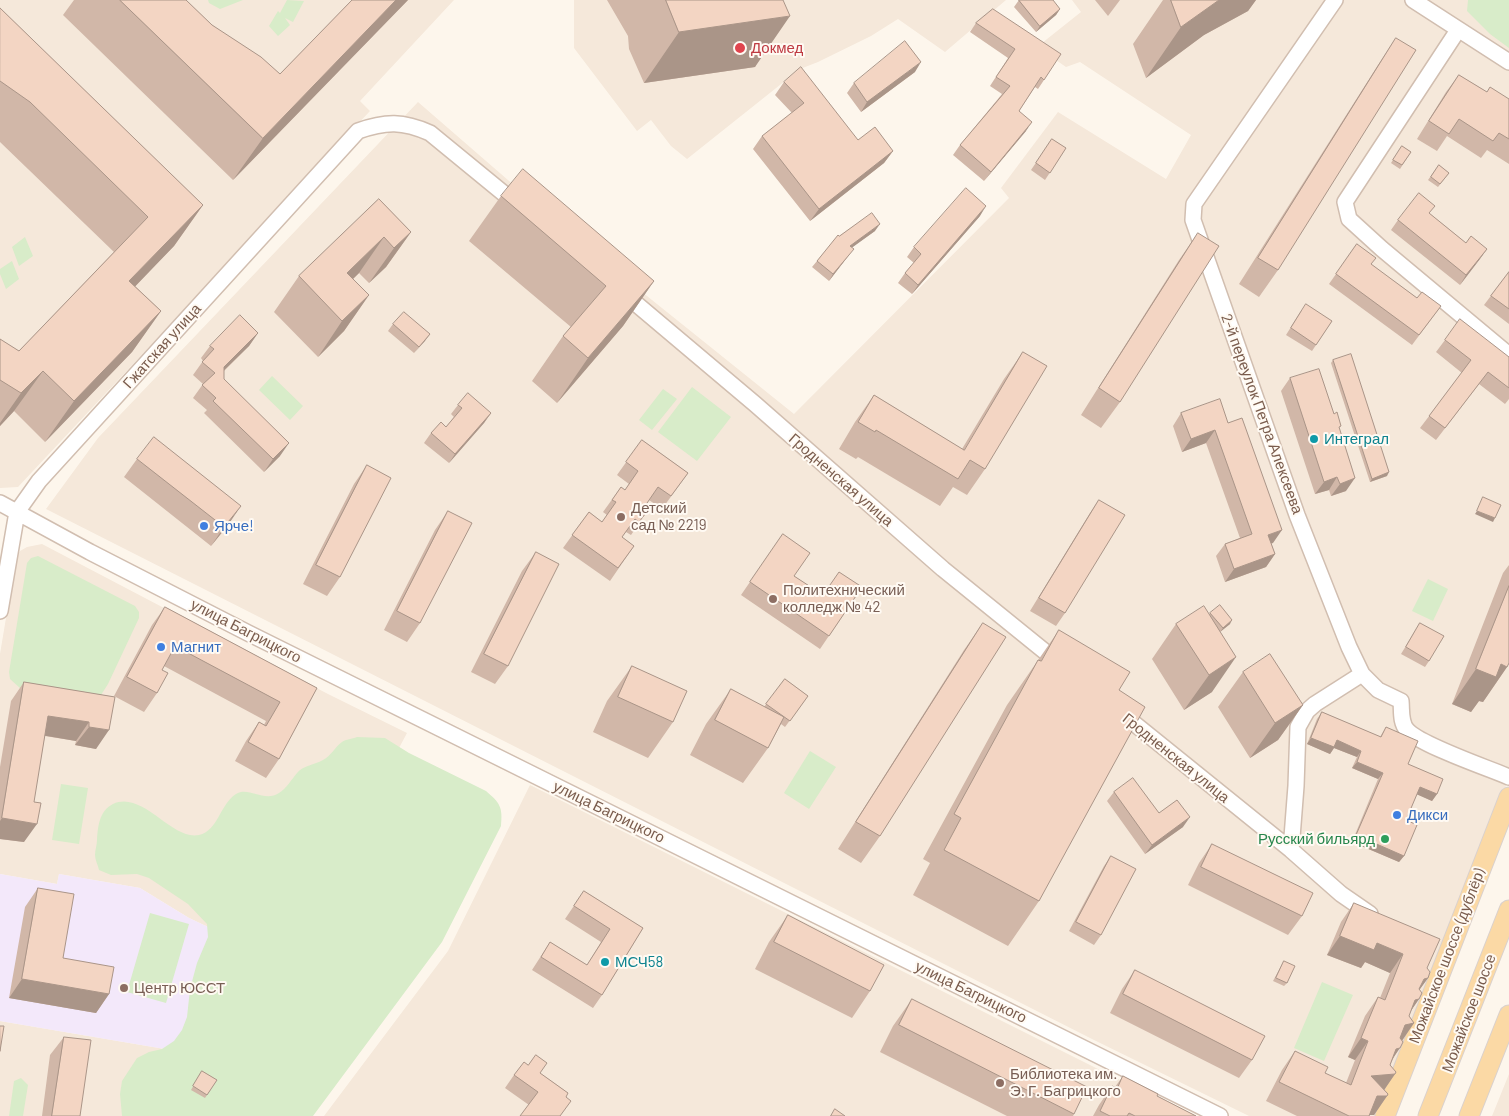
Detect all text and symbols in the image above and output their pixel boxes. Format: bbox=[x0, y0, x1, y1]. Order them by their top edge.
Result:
place label: Докмед bbox=[751, 39, 803, 57]
marker: Докмед bbox=[733, 41, 747, 55]
street label: Гжатская улица bbox=[119, 300, 205, 392]
street label: 2-й переулок Петра Алексеева bbox=[1217, 311, 1307, 517]
street label: Гродненская улица bbox=[785, 430, 897, 530]
place label: Интеграл bbox=[1324, 430, 1389, 448]
marker: Интеграл bbox=[1308, 433, 1320, 445]
place label: Детский сад № 2219 bbox=[631, 499, 707, 534]
marker: Детский сад № 2219 bbox=[615, 511, 627, 523]
place label: Ярче! bbox=[214, 517, 254, 535]
marker: Ярче! bbox=[198, 520, 210, 532]
place label: Политехнический колледж № 42 bbox=[783, 581, 905, 616]
marker: Политехнический колледж № 42 bbox=[767, 593, 779, 605]
street label: улица Багрицкого bbox=[188, 595, 304, 667]
place label: Магнит bbox=[171, 638, 221, 656]
marker: Магнит bbox=[155, 641, 167, 653]
street label: Гродненская улица bbox=[1119, 709, 1233, 807]
street label: улица Багрицкого bbox=[550, 777, 668, 847]
place label: Дикси bbox=[1407, 806, 1448, 824]
marker: Дикси bbox=[1391, 809, 1403, 821]
place label: Русский бильярд bbox=[1258, 830, 1375, 848]
marker: Русский бильярд bbox=[1379, 833, 1391, 845]
street label: Можайское шоссе (дублёр) bbox=[1405, 866, 1489, 1046]
street label: Можайское шоссе bbox=[1438, 951, 1500, 1075]
place label: МСЧ58 bbox=[615, 953, 663, 971]
marker: МСЧ58 bbox=[599, 956, 611, 968]
street label: улица Багрицкого bbox=[912, 957, 1030, 1027]
place label: Центр ЮССТ bbox=[134, 979, 225, 997]
marker: Центр ЮССТ bbox=[118, 982, 130, 994]
place label: Библиотека им. Э. Г. Багрицкого bbox=[1010, 1065, 1121, 1100]
marker: Библиотека им. Э. Г. Багрицкого bbox=[994, 1077, 1006, 1089]

